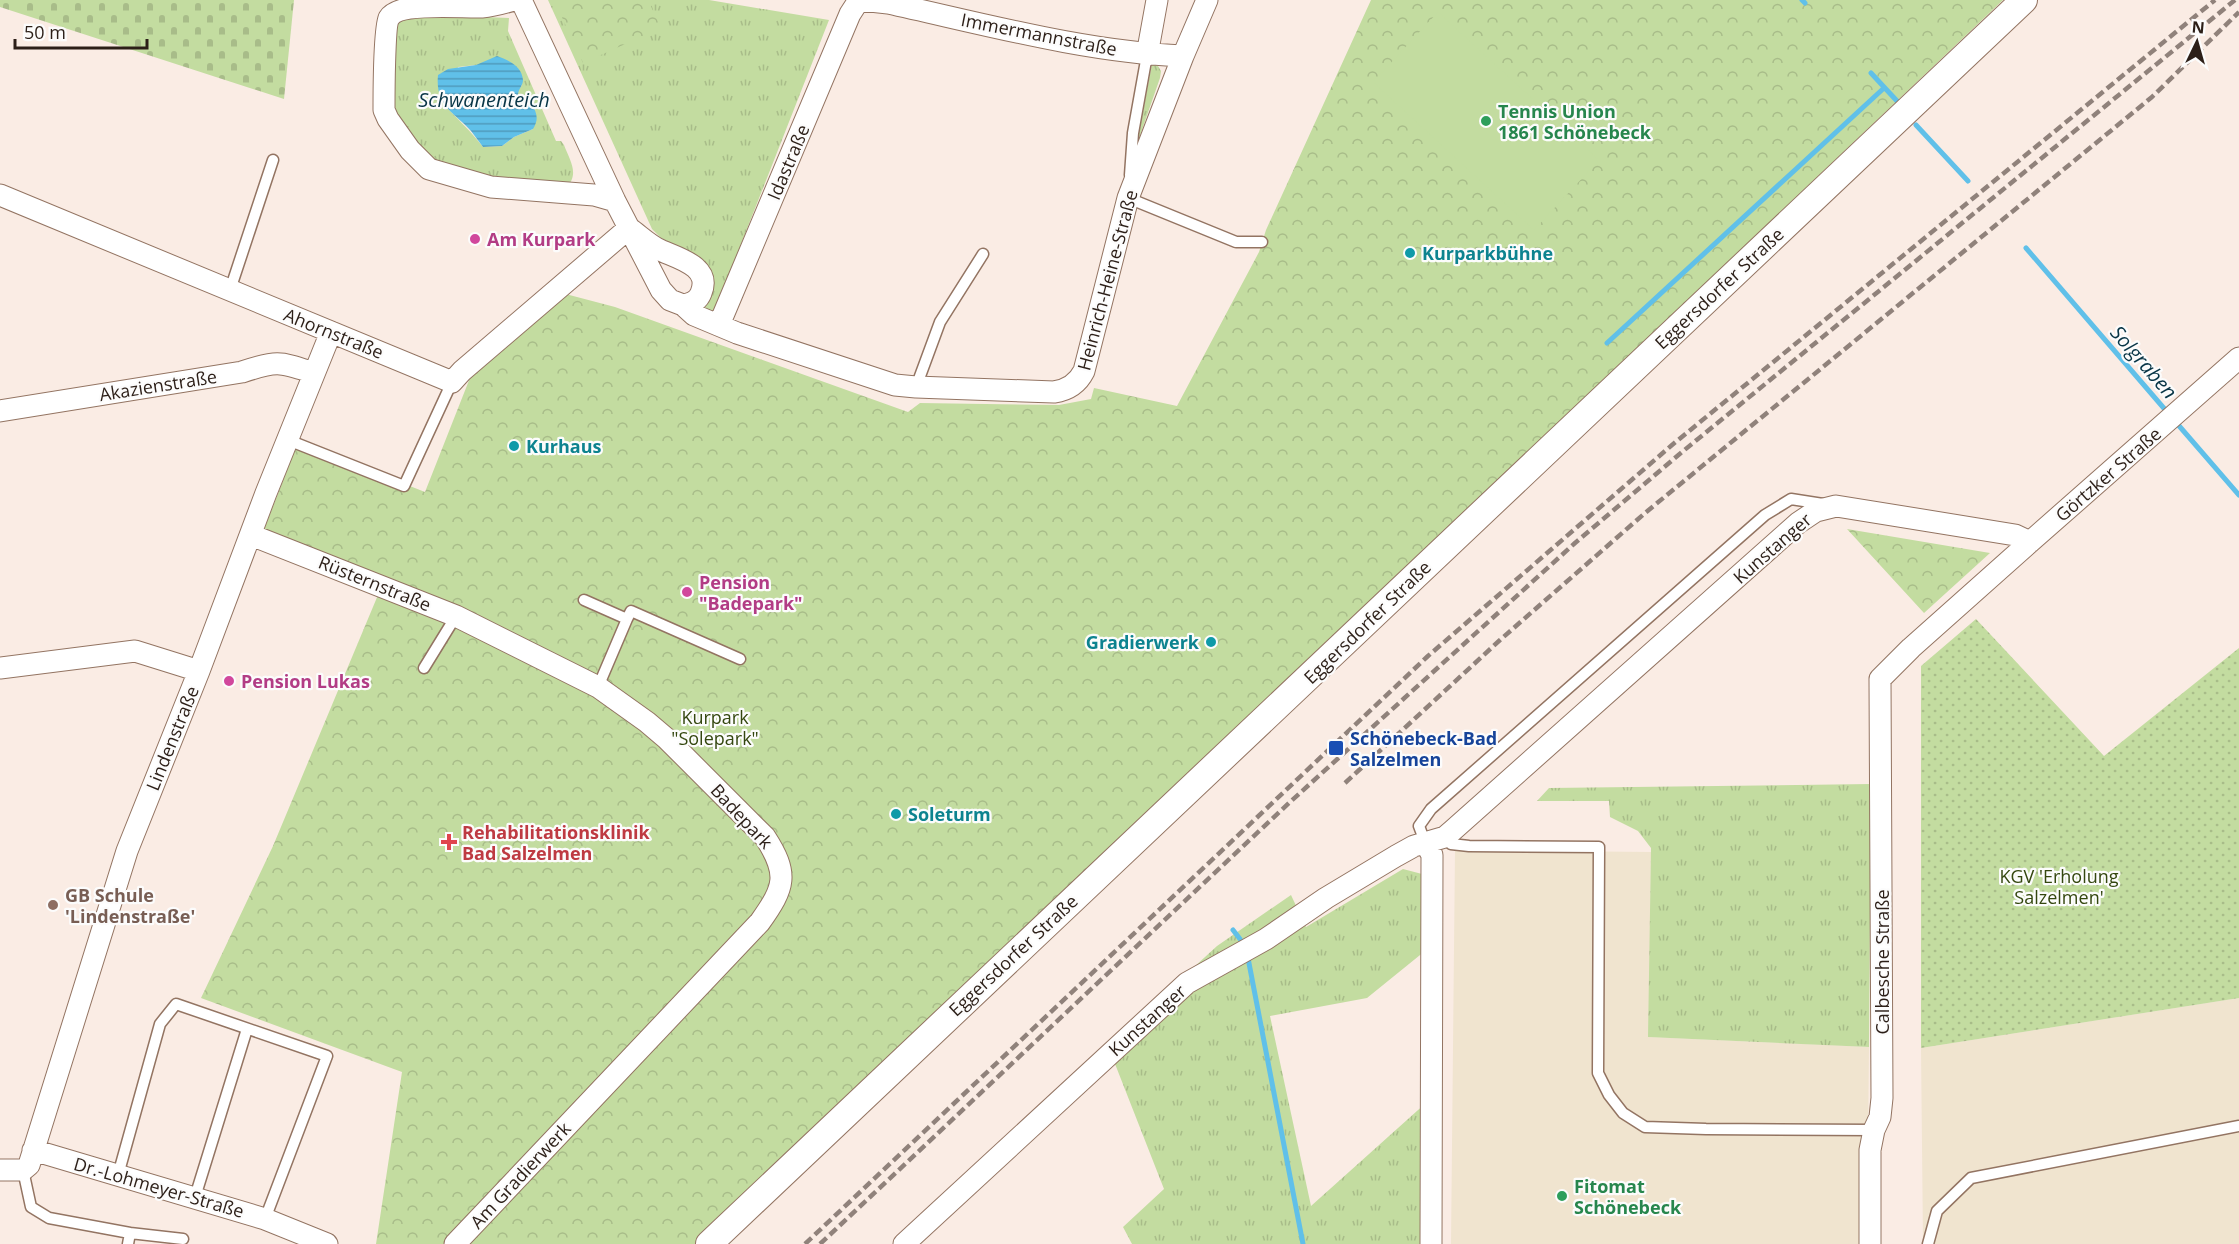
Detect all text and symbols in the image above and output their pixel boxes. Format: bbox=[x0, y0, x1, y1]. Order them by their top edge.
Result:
street label: Immermannstraße bbox=[959, 7, 1119, 61]
scale bar bbox=[15, 12, 147, 50]
north arrow bbox=[2167, 12, 2227, 72]
text: N bbox=[2191, 16, 2206, 39]
text: 50 m bbox=[24, 20, 66, 44]
water label: Schwanenteich bbox=[418, 86, 550, 113]
place label: Tennis Union 1861 Schönebeck bbox=[1498, 99, 1652, 144]
marker: Tennis Union 1861 Schönebeck bbox=[1479, 114, 1493, 128]
street label: Idastraße bbox=[761, 121, 815, 203]
street label: Heinrich-Heine-Straße bbox=[1071, 187, 1143, 373]
street label: Eggersdorfer Straße bbox=[1649, 222, 1789, 354]
place label: Am Kurpark bbox=[487, 227, 596, 251]
marker: Am Kurpark bbox=[468, 232, 482, 246]
place label: Kurparkbühne bbox=[1422, 241, 1553, 265]
marker: Kurparkbühne bbox=[1403, 246, 1417, 260]
street label: Ahornstraße bbox=[281, 302, 387, 364]
water label: Solgraben bbox=[2105, 320, 2183, 404]
street label: Akazienstraße bbox=[98, 364, 218, 406]
street label: Görtzker Straße bbox=[2050, 421, 2166, 527]
place label: Kurhaus bbox=[526, 434, 601, 458]
marker: Kurhaus bbox=[507, 439, 521, 453]
street label: Kunstanger bbox=[1728, 507, 1817, 589]
street label: Rüsternstraße bbox=[315, 550, 435, 616]
street label: Eggersdorfer Straße bbox=[1298, 555, 1436, 689]
place label: Pension "Badepark" bbox=[699, 570, 803, 615]
marker: Pension "Badepark" bbox=[680, 585, 694, 599]
place label: Gradierwerk bbox=[1086, 630, 1200, 654]
marker: Gradierwerk bbox=[1204, 635, 1218, 649]
place label: Pension Lukas bbox=[241, 669, 370, 693]
marker: Pension Lukas bbox=[222, 674, 236, 688]
street label: Lindenstraße bbox=[140, 682, 204, 794]
park label: Kurpark "Solepark" bbox=[671, 705, 759, 750]
place label: Schönebeck-Bad Salzelmen bbox=[1350, 726, 1497, 771]
marker: Schönebeck-Bad Salzelmen bbox=[1327, 739, 1345, 757]
street label: Badepark bbox=[706, 778, 779, 854]
place label: Soleturm bbox=[908, 802, 991, 826]
marker: Soleturm bbox=[889, 807, 903, 821]
place label: Rehabilitationsklinik Bad Salzelmen bbox=[462, 820, 650, 865]
marker: Rehabilitationsklinik Bad Salzelmen bbox=[440, 833, 458, 851]
park label: KGV 'Erholung Salzelmen' bbox=[1999, 864, 2119, 909]
place label: GB Schule 'Lindenstraße' bbox=[65, 883, 195, 928]
street label: Eggersdorfer Straße bbox=[943, 889, 1083, 1021]
street label: Calbesche Straße bbox=[1870, 890, 1894, 1034]
marker: GB Schule 'Lindenstraße' bbox=[46, 898, 60, 912]
street label: Kunstanger bbox=[1103, 978, 1191, 1061]
street label: Am Gradierwerk bbox=[464, 1116, 576, 1233]
street label: Dr.-Lohmeyer-Straße bbox=[71, 1151, 247, 1223]
place label: Fitomat Schönebeck bbox=[1574, 1174, 1682, 1219]
marker: Fitomat Schönebeck bbox=[1555, 1189, 1569, 1203]

